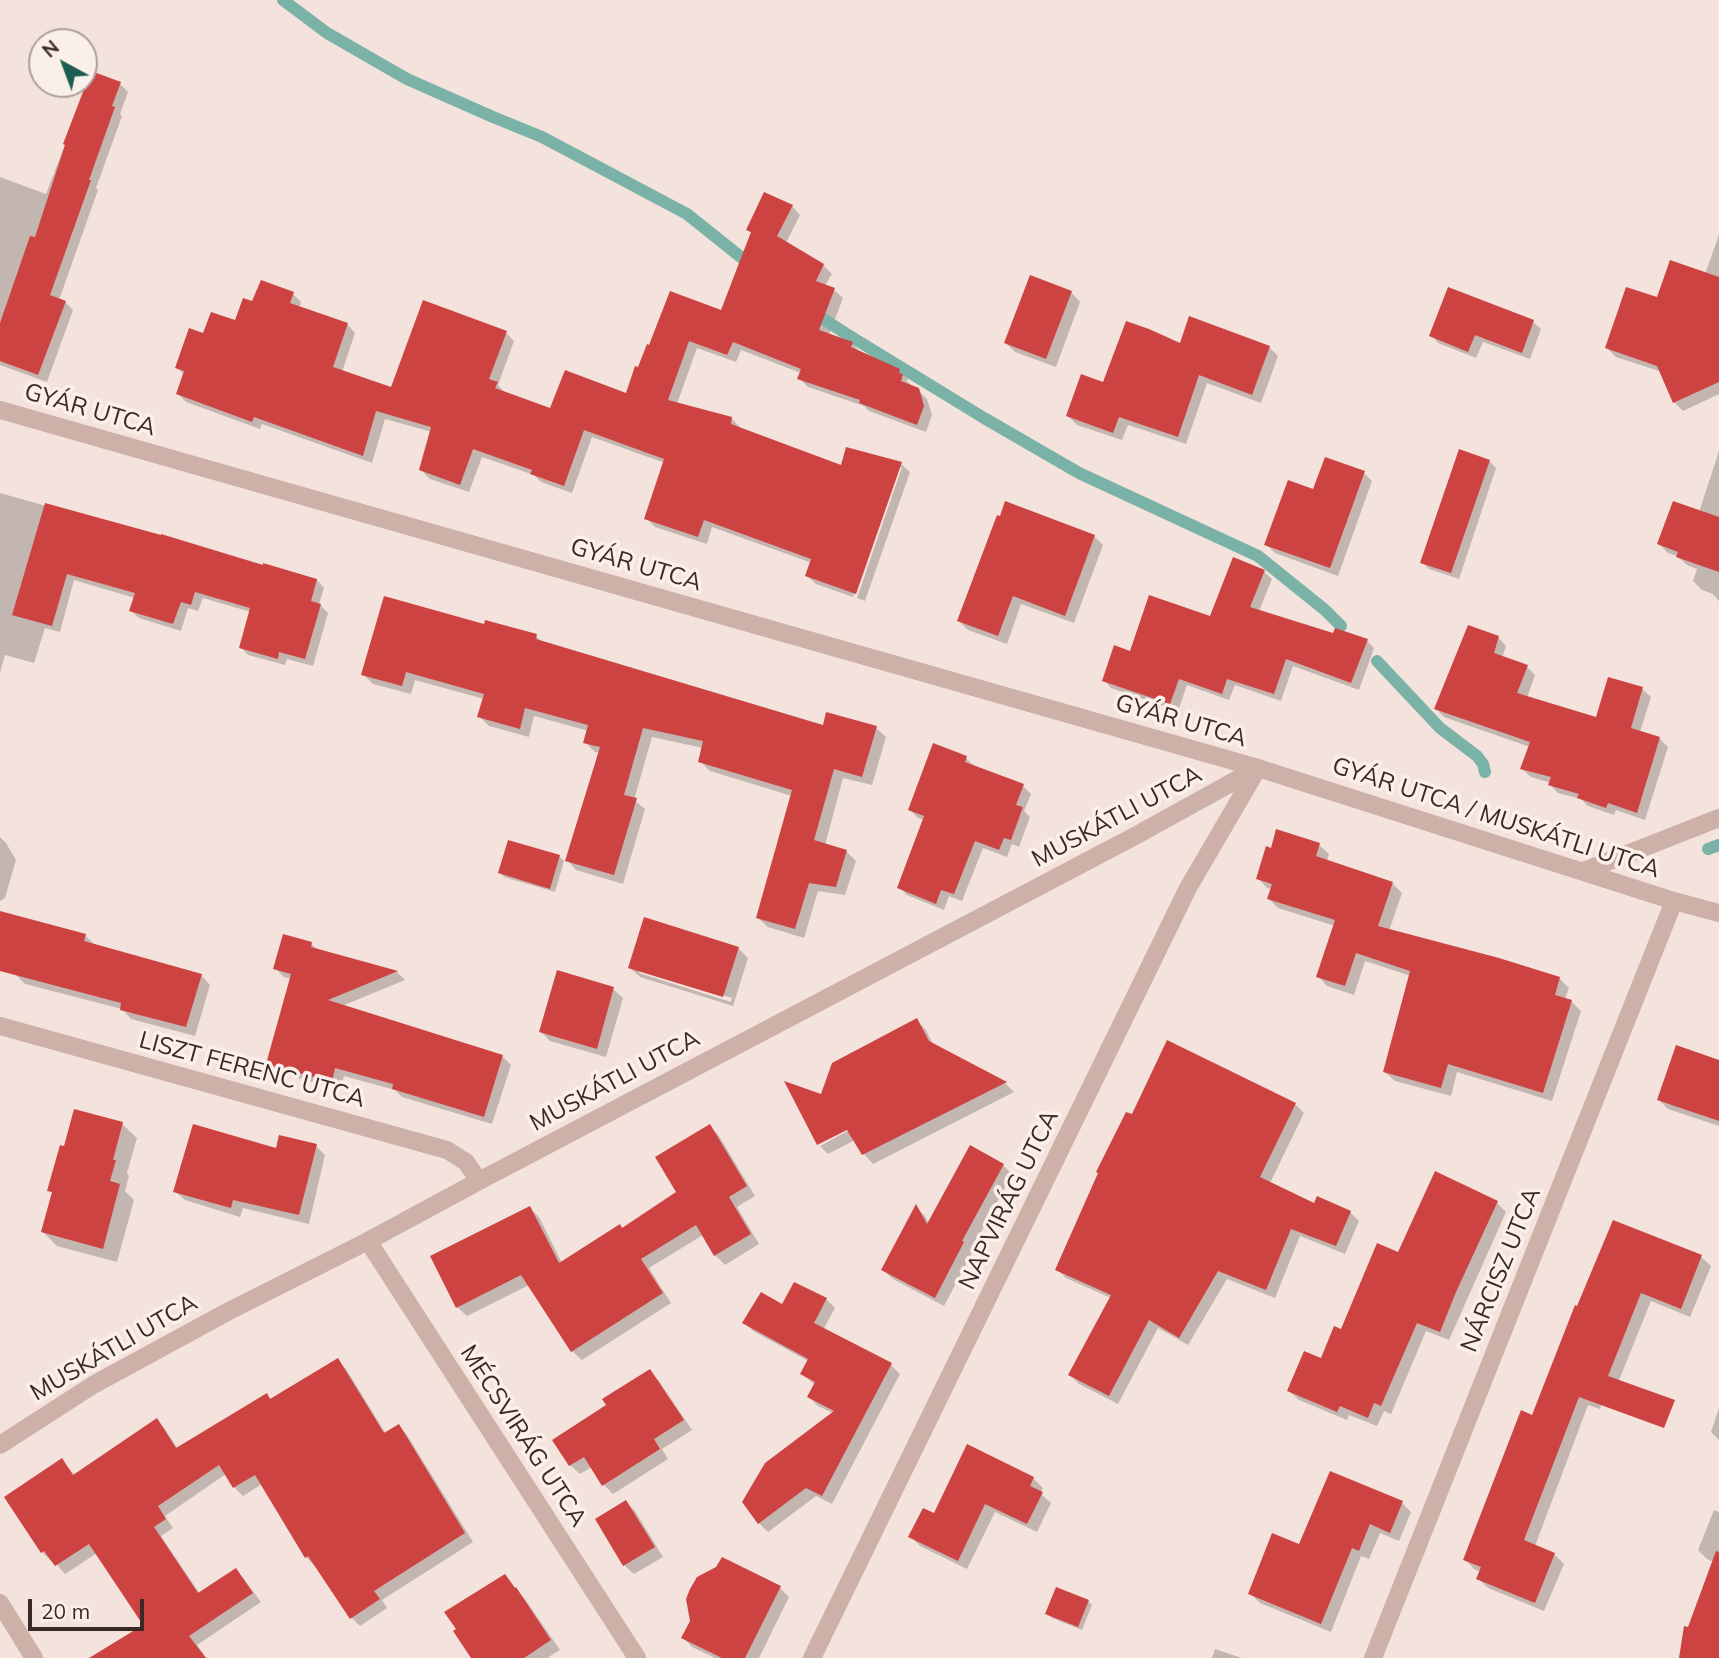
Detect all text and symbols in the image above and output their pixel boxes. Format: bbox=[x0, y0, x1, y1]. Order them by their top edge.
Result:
north arrow bbox=[28, 28, 98, 98]
text: N bbox=[37, 35, 64, 62]
street label: GYÁR UTCA bbox=[21, 378, 159, 442]
street label: GYÁR UTCA bbox=[567, 533, 705, 597]
street label: GYÁR UTCA bbox=[1112, 689, 1250, 753]
street label: GYÁR UTCA / MUSKÁTLI UTCA bbox=[1329, 751, 1663, 885]
street label: MUSKÁTLI UTCA bbox=[1027, 760, 1207, 874]
street label: MUSKÁTLI UTCA bbox=[525, 1024, 705, 1138]
street label: LISZT FERENC UTCA bbox=[136, 1026, 368, 1114]
street label: NAPVIRÁG UTCA bbox=[953, 1105, 1065, 1295]
street label: NÁRCISZ UTCA bbox=[1455, 1184, 1547, 1356]
street label: MUSKÁTLI UTCA bbox=[25, 1289, 203, 1407]
street label: MÉCSVIRÁG UTCA bbox=[454, 1340, 592, 1532]
scale bar bbox=[32, 1584, 147, 1628]
text: 20 m bbox=[41, 1598, 90, 1624]

